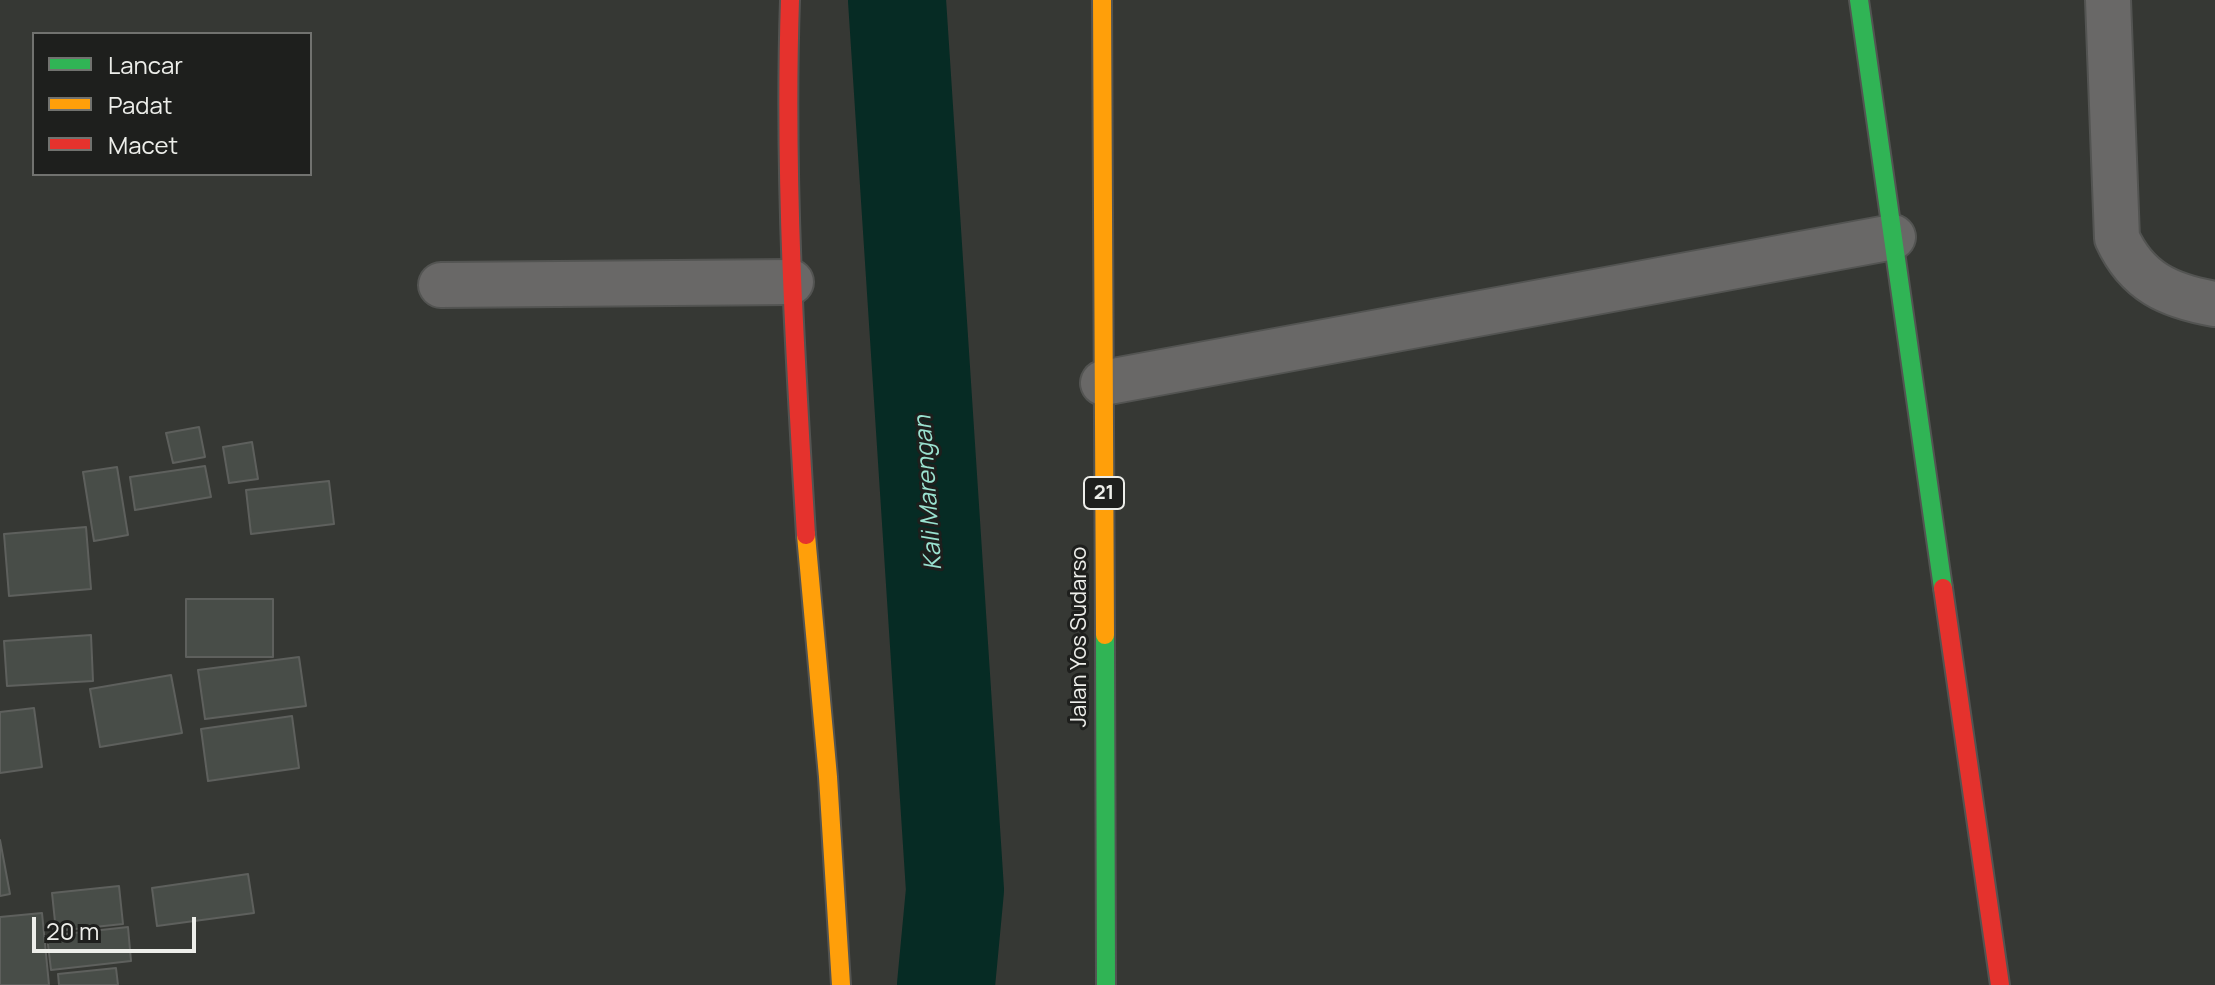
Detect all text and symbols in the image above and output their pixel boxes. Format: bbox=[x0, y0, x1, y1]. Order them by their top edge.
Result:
legend bbox=[32, 32, 312, 176]
text: Lancar bbox=[108, 48, 183, 81]
text: Padat bbox=[108, 88, 172, 121]
text: Macet bbox=[108, 128, 178, 161]
water label: Kali Marengan bbox=[909, 415, 949, 571]
road number: 21 bbox=[1084, 477, 1124, 509]
street label: Jalan Yos Sudarso bbox=[1067, 547, 1093, 727]
scale bar bbox=[36, 901, 200, 951]
text: 20 m bbox=[46, 914, 99, 947]

